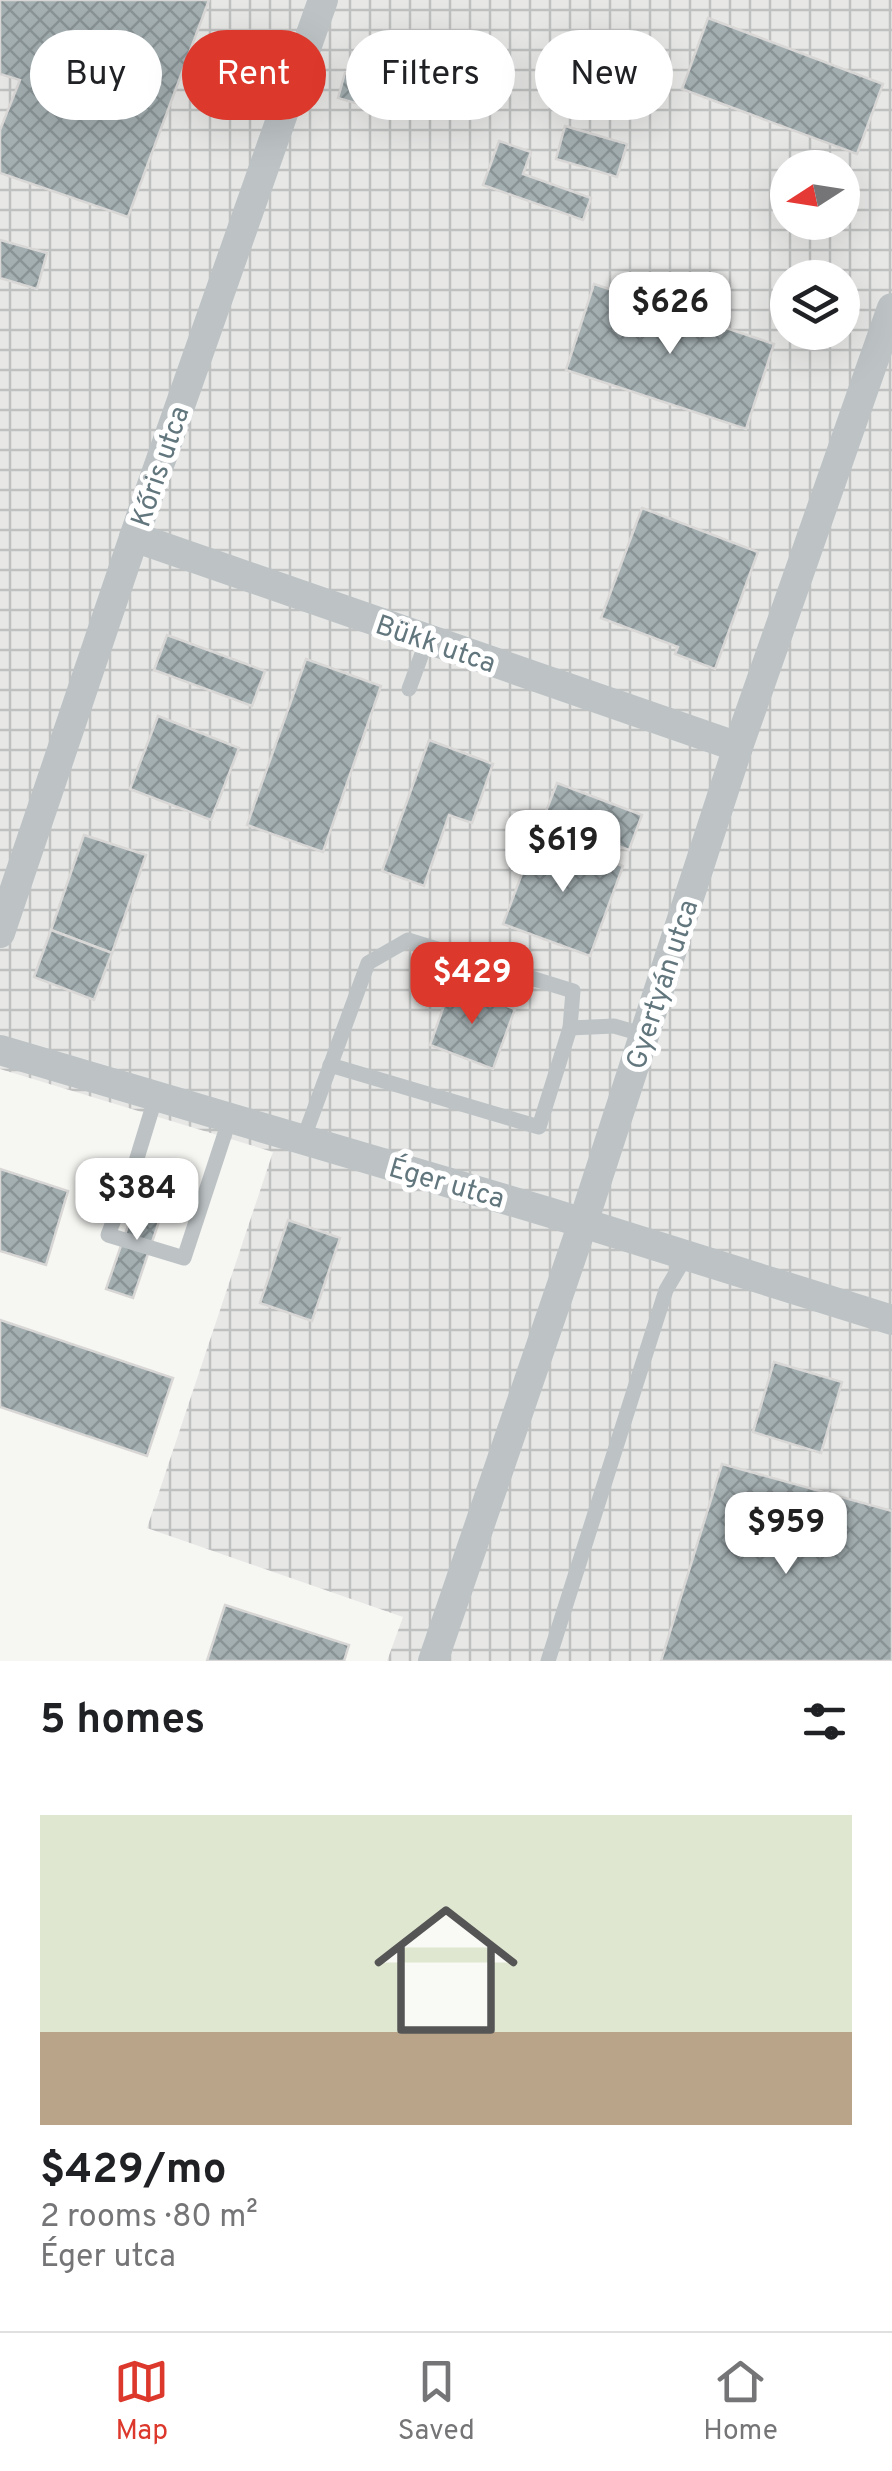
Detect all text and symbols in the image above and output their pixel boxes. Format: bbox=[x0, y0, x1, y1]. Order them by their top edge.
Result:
chip: Buy bbox=[30, 30, 162, 120]
chip: Rent bbox=[182, 30, 326, 120]
chip: Filters bbox=[346, 30, 515, 120]
chip: New bbox=[535, 30, 673, 120]
north arrow bbox=[770, 150, 860, 240]
map controls bbox=[770, 150, 860, 350]
button: layers bbox=[770, 260, 860, 350]
pin: $626 bbox=[611, 272, 729, 357]
text: $626 bbox=[631, 284, 709, 324]
street label: Kőris utca bbox=[124, 402, 199, 532]
street label: Bükk utca bbox=[370, 608, 500, 683]
pin: $619 bbox=[504, 810, 622, 895]
text: $619 bbox=[527, 822, 599, 862]
street label: Gyertyán utca bbox=[619, 895, 708, 1074]
pin: $429 bbox=[413, 942, 531, 1027]
text: $429 bbox=[432, 954, 512, 994]
street label: Éger utca bbox=[384, 1149, 509, 1219]
pin: $384 bbox=[78, 1158, 196, 1243]
text: $384 bbox=[97, 1170, 177, 1210]
pin: $959 bbox=[727, 1492, 845, 1577]
text: $959 bbox=[747, 1504, 825, 1544]
icon: filters bbox=[797, 1694, 852, 1749]
text: 5 homes bbox=[40, 1695, 205, 1748]
icon: home bbox=[356, 1880, 536, 2060]
text: $429/mo bbox=[40, 2145, 227, 2198]
text: 2 rooms · 80 m² bbox=[40, 2198, 258, 2238]
text: Éger utca bbox=[40, 2238, 176, 2278]
tab: Map bbox=[114, 2354, 169, 2450]
tab: Saved bbox=[398, 2354, 475, 2450]
tab: Home bbox=[703, 2354, 778, 2450]

